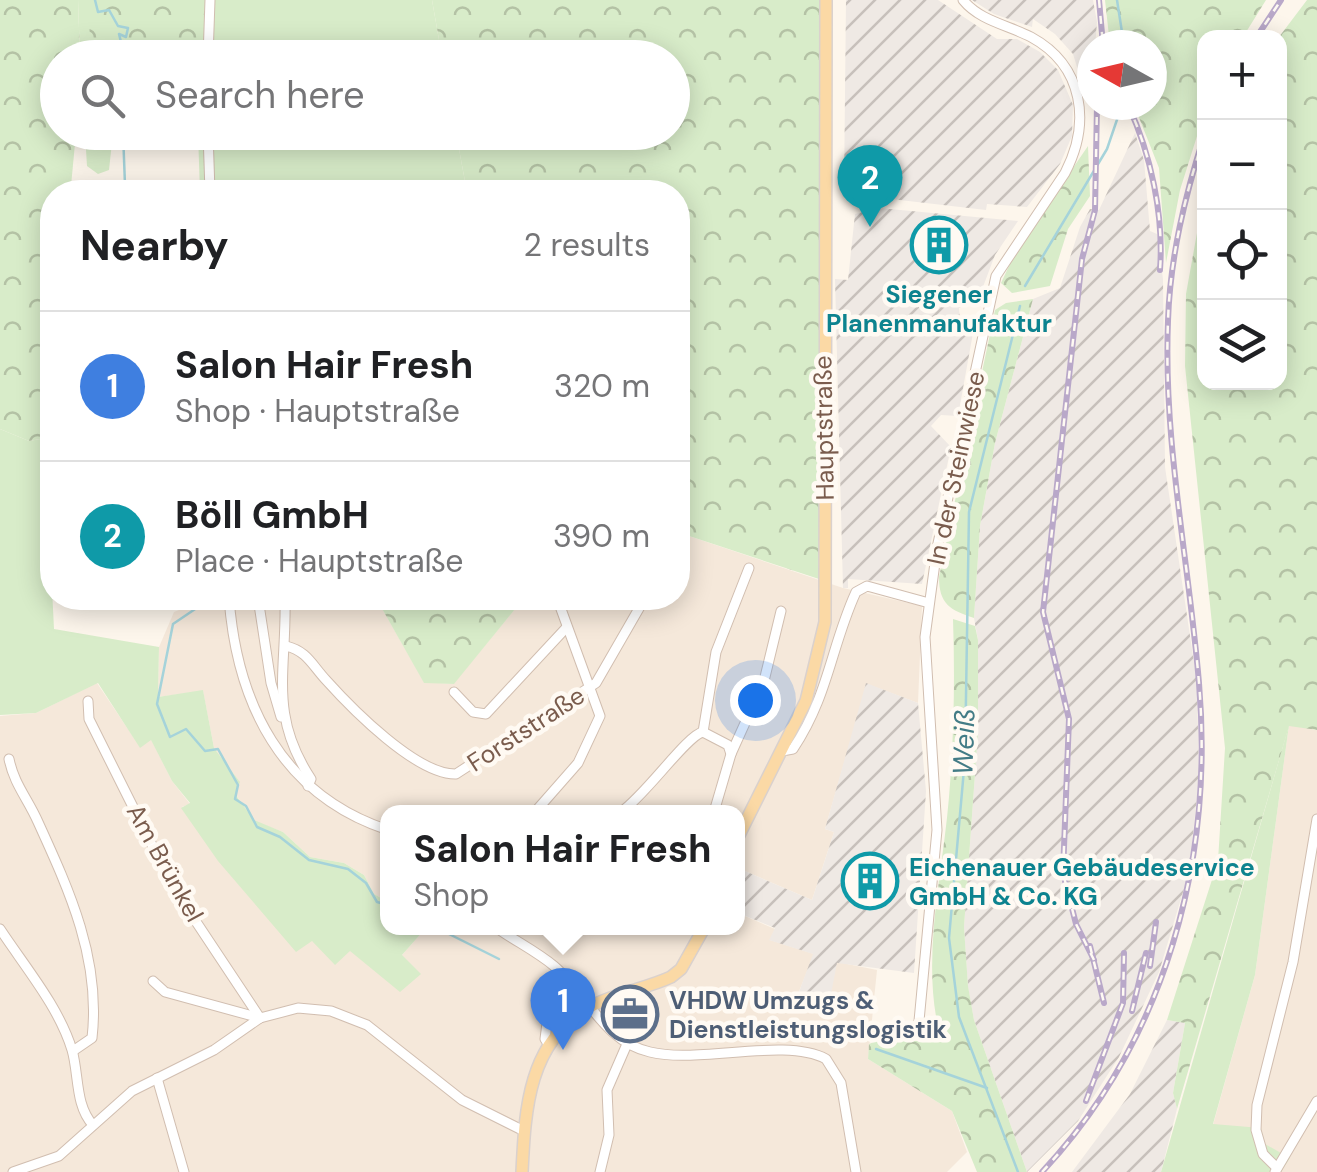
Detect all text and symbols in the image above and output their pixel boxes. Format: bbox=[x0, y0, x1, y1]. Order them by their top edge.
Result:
north arrow bbox=[1077, 30, 1167, 120]
map controls bbox=[1197, 30, 1287, 390]
button: + bbox=[1197, 30, 1287, 120]
search box bbox=[40, 40, 690, 150]
icon: search bbox=[75, 68, 130, 123]
text: Search here bbox=[155, 70, 365, 120]
button: − bbox=[1197, 120, 1287, 210]
pin: 2 bbox=[838, 144, 902, 227]
button: locate bbox=[1197, 210, 1287, 300]
building icon: Siegener Planenmanufaktur bbox=[909, 215, 969, 275]
text: Nearby bbox=[80, 218, 229, 273]
text: 2 results bbox=[524, 224, 650, 266]
place label: Siegener Planenmanufaktur bbox=[826, 278, 1052, 340]
button: layers bbox=[1197, 300, 1287, 390]
text: Salon Hair Fresh bbox=[175, 340, 473, 390]
street label: Hauptstraße bbox=[806, 355, 842, 501]
text: 1 bbox=[107, 365, 118, 407]
text: 320 m bbox=[554, 365, 650, 407]
street label: In der Steinwiese bbox=[919, 368, 993, 568]
text: Shop · Hauptstraße bbox=[175, 390, 460, 432]
text: Böll GmbH bbox=[175, 490, 369, 540]
text: 2 bbox=[103, 515, 122, 557]
text: 390 m bbox=[553, 515, 650, 557]
text: Place · Hauptstraße bbox=[175, 540, 463, 582]
your location bbox=[730, 675, 781, 726]
street label: Forststraße bbox=[461, 679, 591, 779]
water label: Weiß bbox=[944, 708, 984, 776]
street label: Am Brünkel bbox=[119, 798, 211, 928]
popup bbox=[380, 805, 745, 935]
text: Salon Hair Fresh bbox=[413, 824, 712, 874]
building icon: Eichenauer Gebäudeservice GmbH & Co. KG bbox=[840, 851, 900, 911]
place label: Eichenauer Gebäudeservice GmbH & Co. KG bbox=[909, 851, 1255, 913]
text: Shop bbox=[413, 874, 489, 916]
pin: 1 bbox=[530, 968, 596, 1050]
office icon: VHDW Umzugs & Dienstleistungslogistik bbox=[600, 984, 660, 1044]
place label: VHDW Umzugs & Dienstleistungslogistik bbox=[669, 984, 948, 1046]

